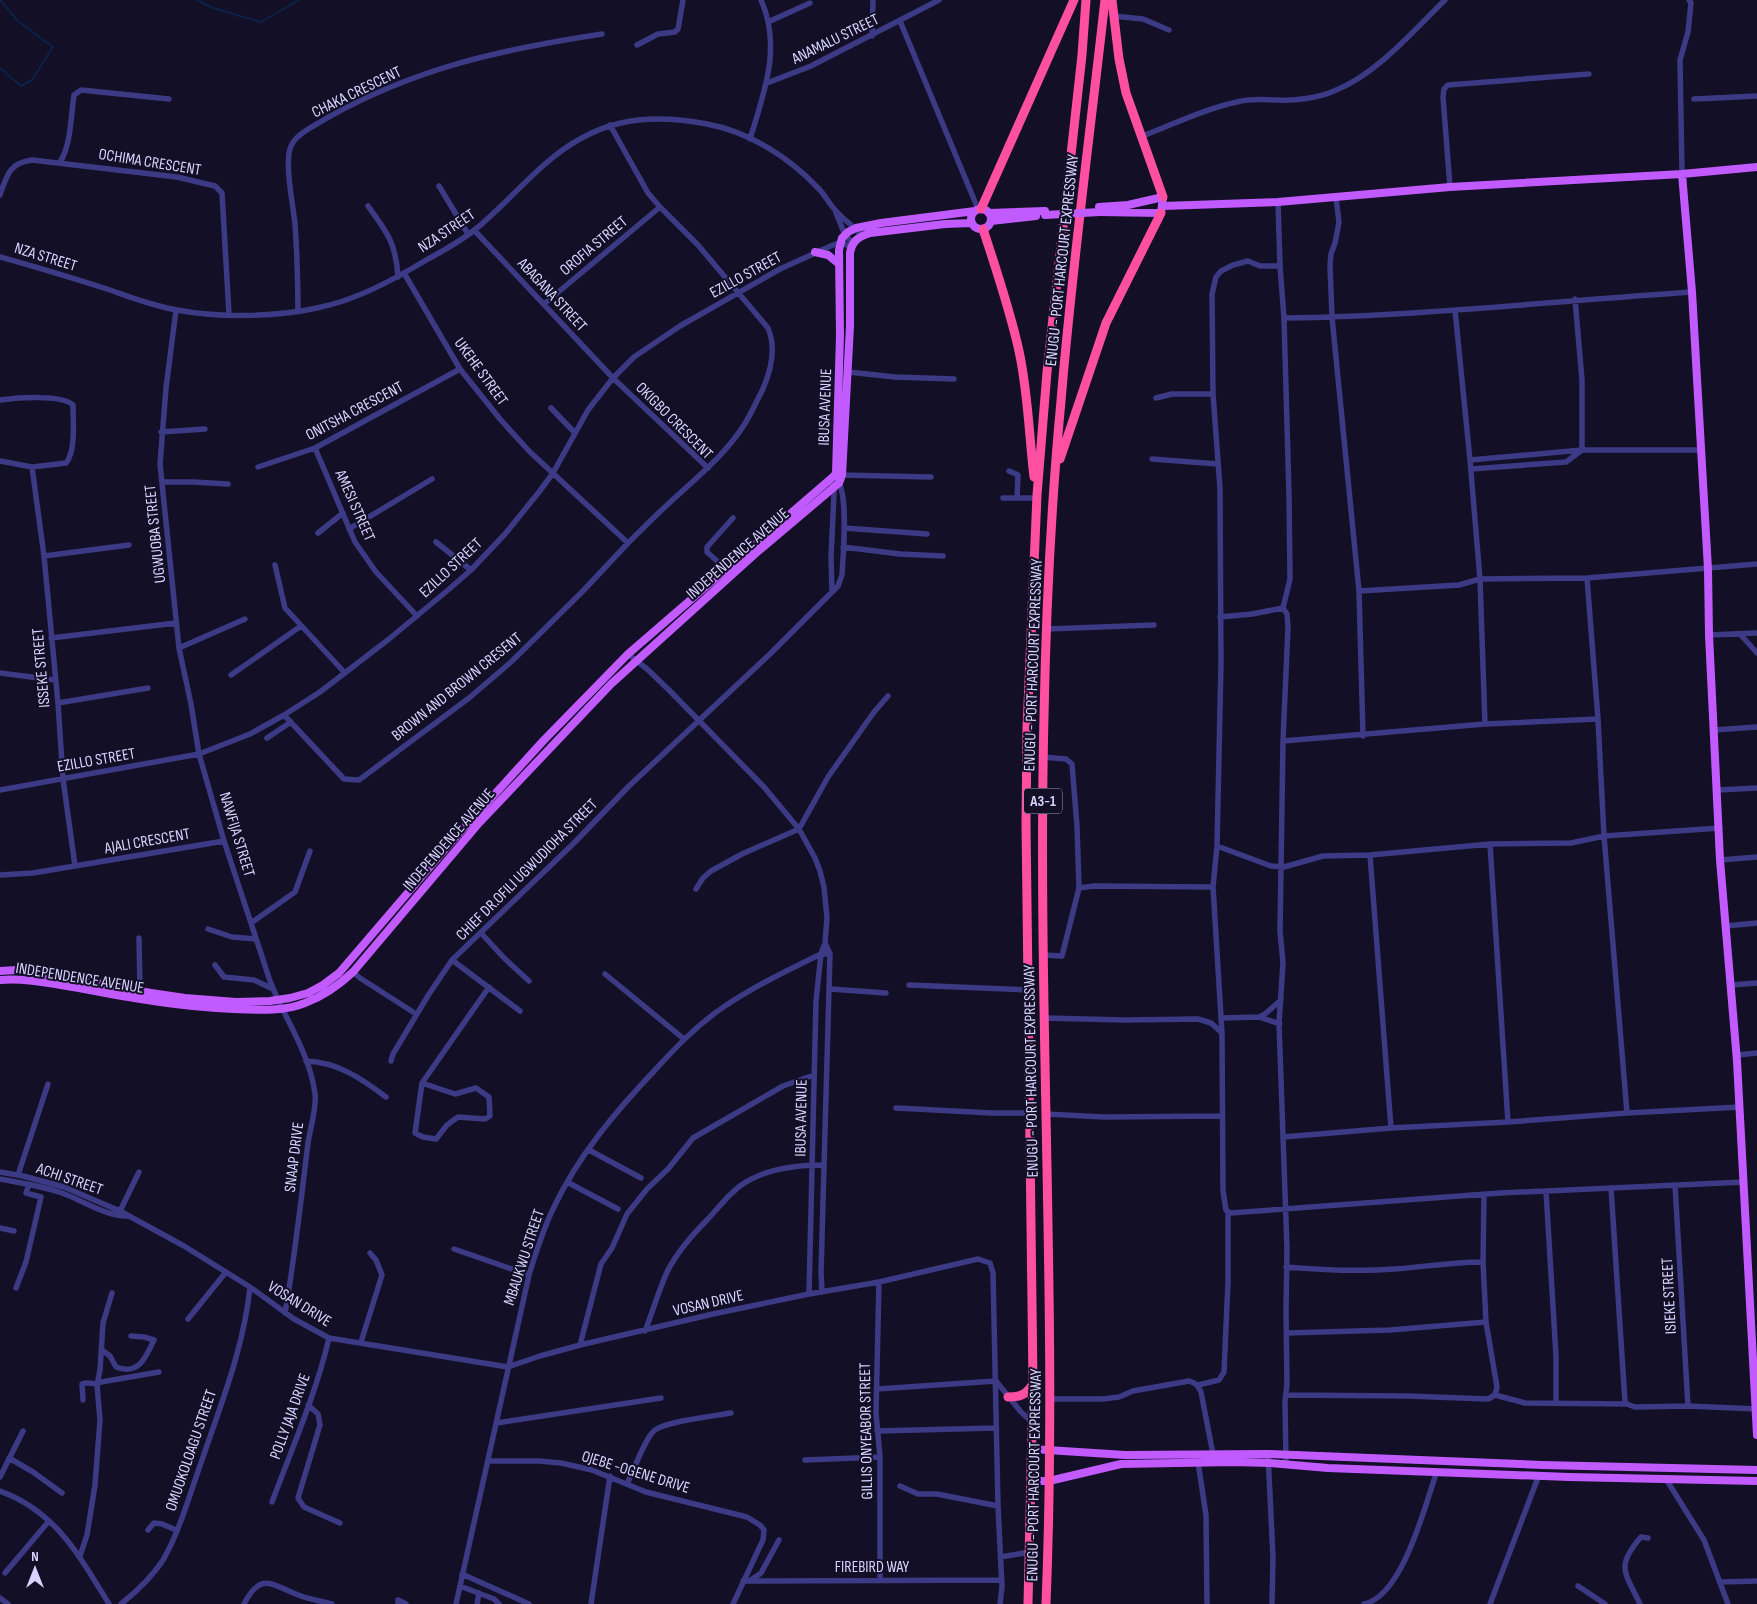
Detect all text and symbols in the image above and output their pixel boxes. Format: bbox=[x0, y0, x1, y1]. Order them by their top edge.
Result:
street label: ANAMALU STREET bbox=[788, 10, 883, 69]
street label: CHAKA CRESCENT bbox=[309, 62, 405, 122]
street label: OCHIMA CRESCENT bbox=[97, 145, 203, 180]
street label: ENUGU - PORT HARCOURT EXPRESSWAY bbox=[1042, 153, 1083, 367]
street label: NZA STREET bbox=[415, 205, 479, 257]
street label: OROFIA STREET bbox=[556, 212, 632, 280]
street label: NZA STREET bbox=[12, 239, 80, 276]
street label: EZILLO STREET bbox=[707, 248, 785, 303]
street label: ABAGANA STREET bbox=[512, 254, 591, 336]
street label: UKEHE STREET bbox=[450, 334, 512, 410]
street label: IBUSA AVENUE bbox=[815, 368, 836, 446]
street label: ONITSHA CRESCENT bbox=[303, 377, 407, 445]
street label: OKIGBO CRESCENT bbox=[631, 378, 717, 464]
street label: AMESI STREET bbox=[330, 466, 379, 545]
street label: UGWUOBA STREET bbox=[141, 483, 170, 584]
street label: INDEPENDENCE AVENUE bbox=[683, 504, 793, 604]
street label: EZILLO STREET bbox=[416, 534, 487, 602]
street label: ENUGU - PORT HARCOURT EXPRESSWAY bbox=[1020, 558, 1047, 772]
street label: ISSEKE STREET bbox=[29, 627, 54, 708]
street label: BROWN AND BROWN CRESENT bbox=[388, 629, 526, 745]
street label: EZILLO STREET bbox=[56, 744, 137, 777]
street label: INDEPENDENCE AVENUE bbox=[399, 785, 499, 895]
road number: A3-1 bbox=[1024, 788, 1062, 814]
street label: NAWFIJA STREET bbox=[215, 790, 259, 880]
street label: CHIEF DR.OFILI UGWUDIOHA STREET bbox=[452, 795, 602, 945]
street label: AJALI CRESCENT bbox=[102, 825, 192, 859]
street label: INDEPENDENCE AVENUE bbox=[14, 959, 145, 998]
street label: ENUGU - PORT HARCOURT EXPRESSWAY bbox=[1020, 964, 1043, 1178]
street label: IBUSA AVENUE bbox=[791, 1079, 812, 1157]
street label: SNAAP DRIVE bbox=[281, 1121, 308, 1193]
street label: ACHI STREET bbox=[33, 1159, 106, 1200]
street label: MBAUKWU STREET bbox=[500, 1207, 549, 1308]
street label: ISIEKE STREET bbox=[1658, 1257, 1681, 1335]
street label: VOSAN DRIVE bbox=[264, 1277, 335, 1331]
street label: VOSAN DRIVE bbox=[671, 1286, 745, 1321]
street label: GILLIS ONYEABOR STREET bbox=[856, 1362, 877, 1500]
street label: ENUGU - PORT HARCOURT EXPRESSWAY bbox=[1023, 1368, 1046, 1582]
street label: POLLY JAJA DRIVE bbox=[266, 1371, 315, 1462]
street label: OMUOKOLOAGU STREET bbox=[162, 1387, 221, 1514]
street label: OJEBE -OGENE DRIVE bbox=[579, 1447, 692, 1498]
north arrow bbox=[10, 1544, 60, 1594]
text: N bbox=[31, 1548, 39, 1565]
street label: FIREBIRD WAY bbox=[835, 1558, 910, 1577]

